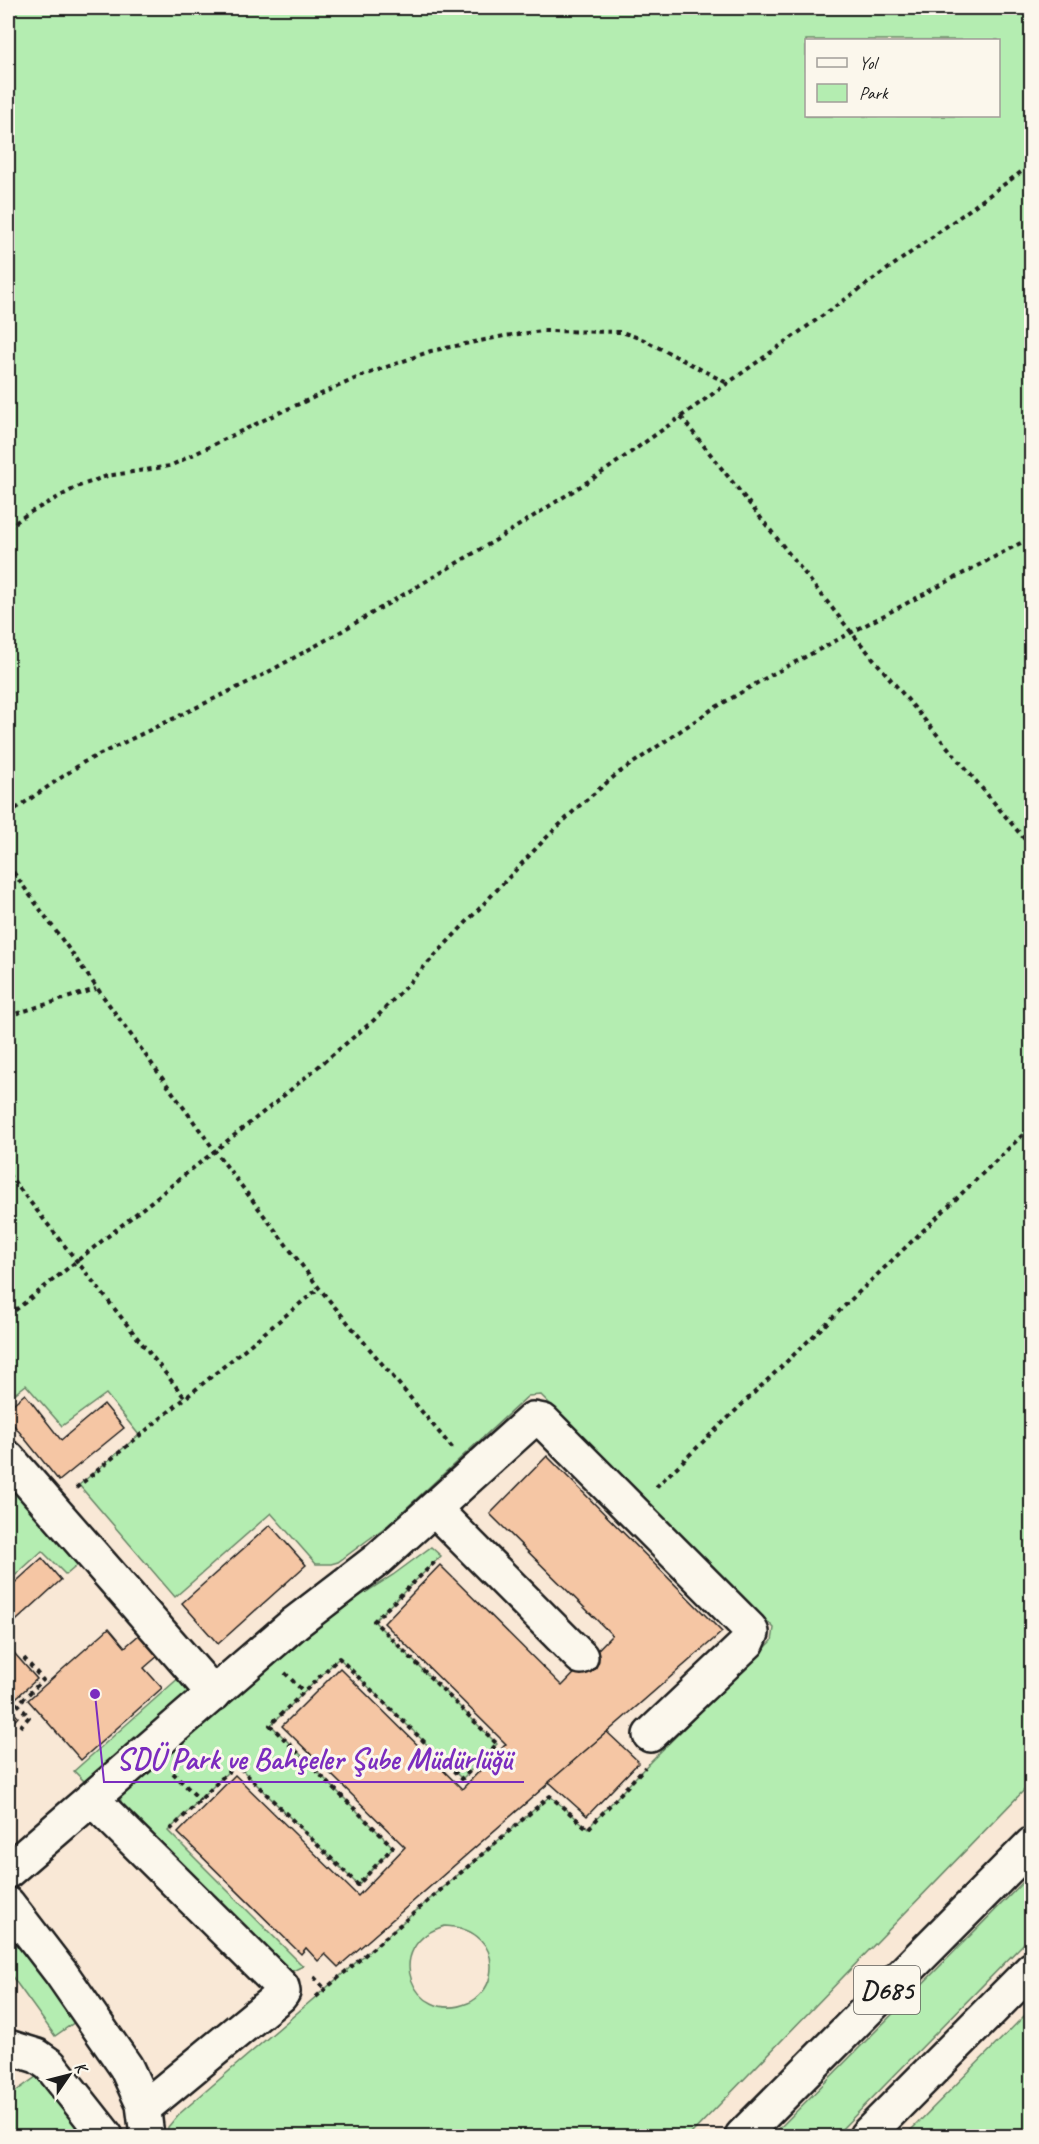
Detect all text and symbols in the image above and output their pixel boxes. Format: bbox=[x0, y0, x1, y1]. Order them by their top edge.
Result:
legend bbox=[805, 39, 1000, 117]
text: Yol bbox=[859, 52, 879, 74]
text: Park bbox=[859, 82, 889, 104]
callout: SDÜ Park ve Bahçeler Şube Müdürlüğü bbox=[104, 1734, 524, 1782]
text: SDÜ Park ve Bahçeler Şube Müdürlüğü bbox=[116, 1740, 516, 1778]
road number: D685 bbox=[854, 1966, 920, 2014]
north arrow bbox=[39, 2045, 99, 2105]
text: K bbox=[70, 2058, 93, 2079]

